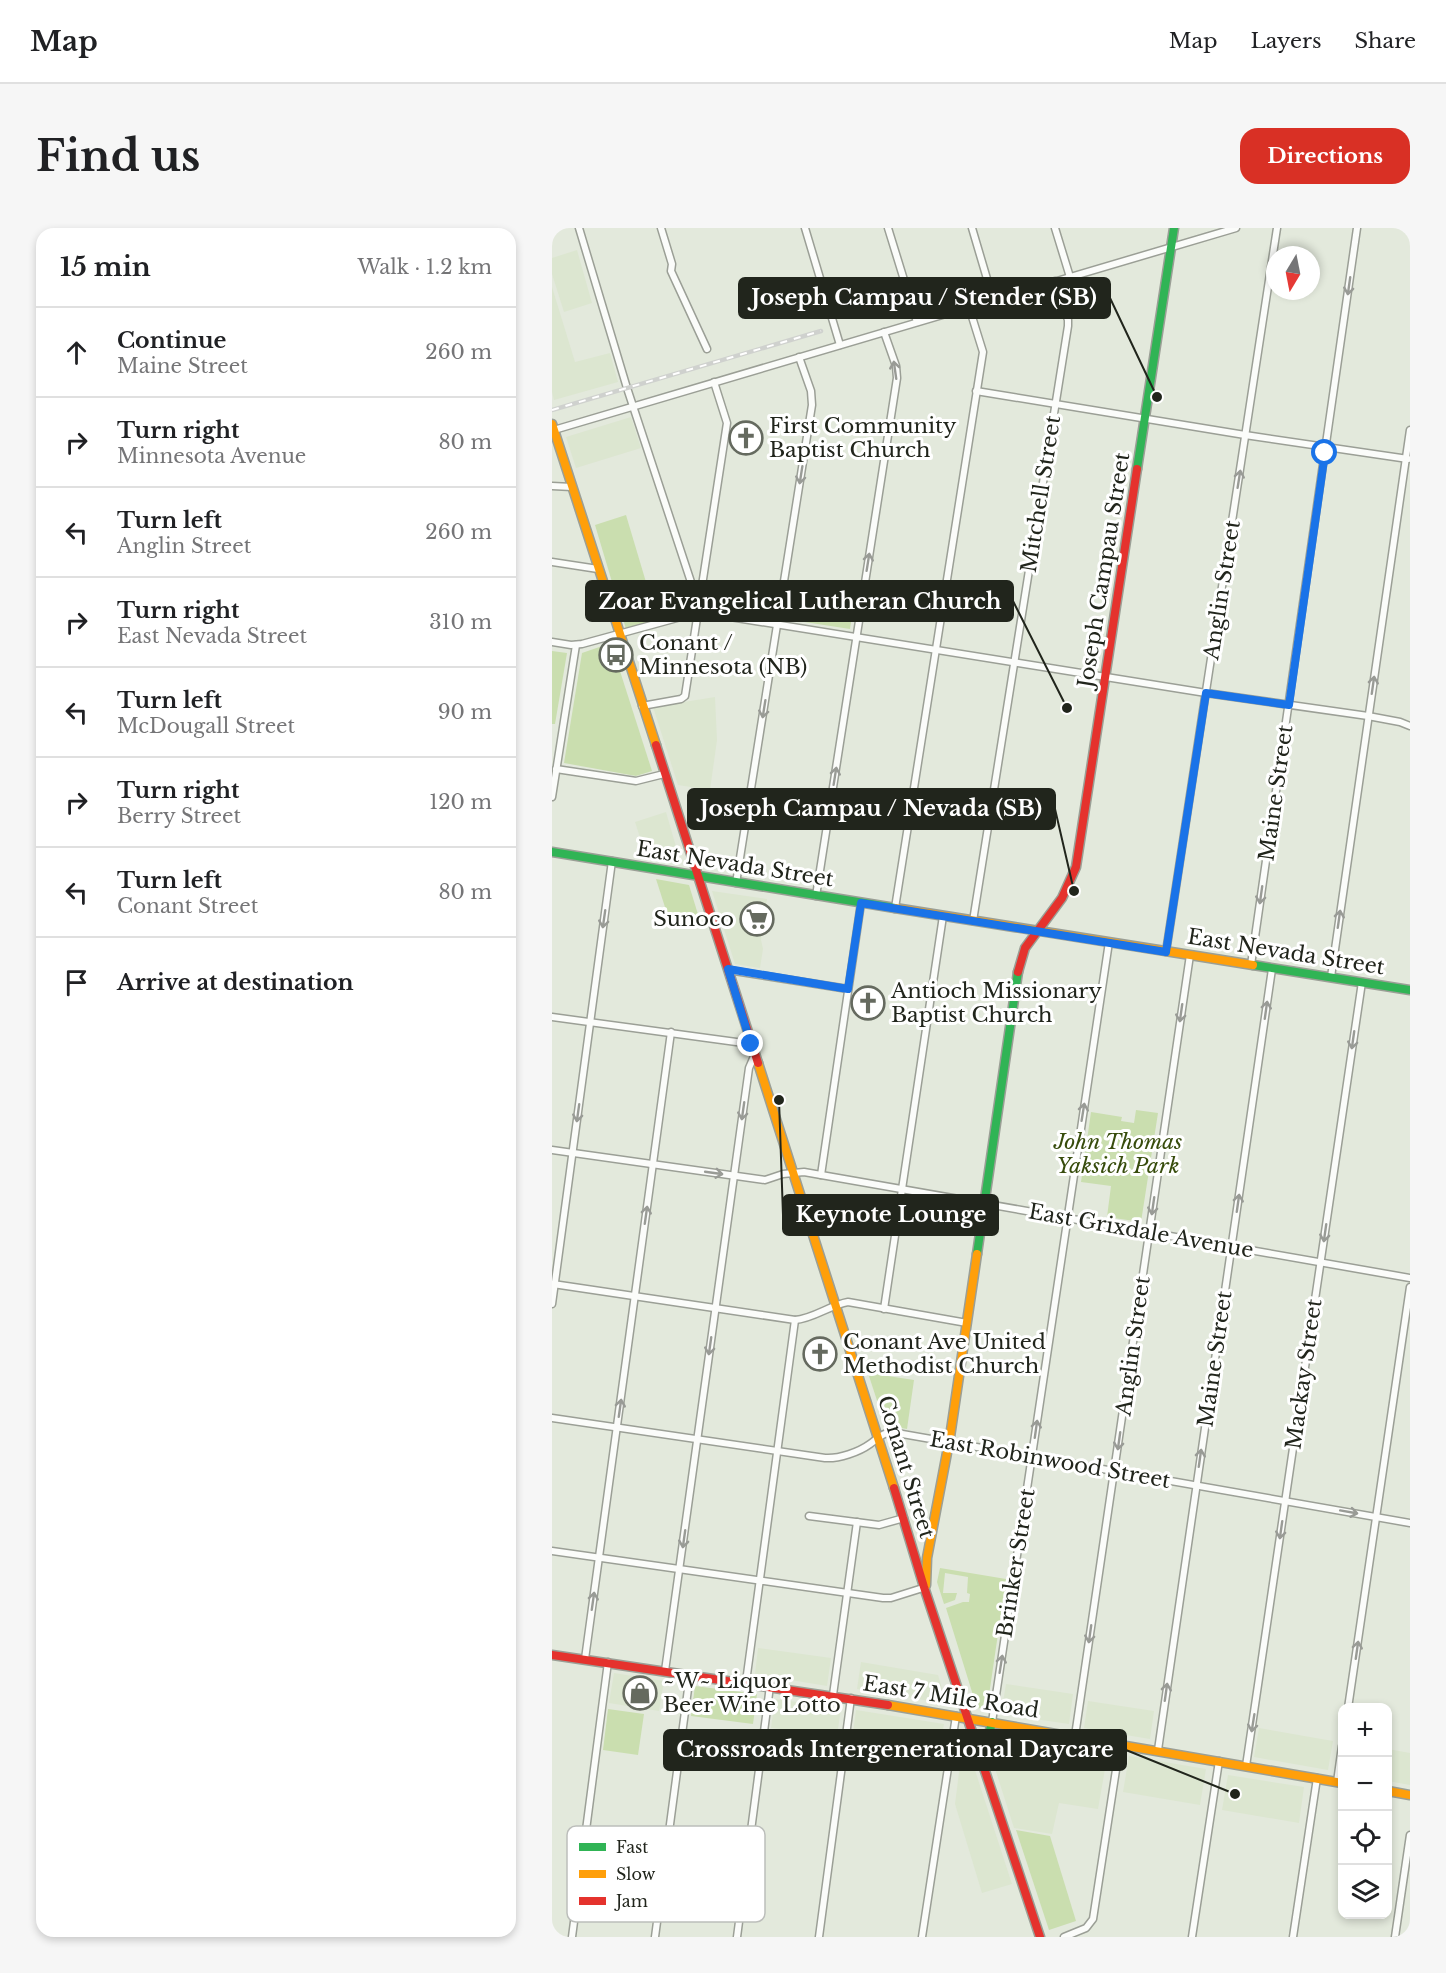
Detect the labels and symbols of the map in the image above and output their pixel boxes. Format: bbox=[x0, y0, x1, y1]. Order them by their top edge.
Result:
north arrow bbox=[1266, 246, 1320, 300]
one-way arrow bbox=[1343, 276, 1354, 295]
callout: Joseph Campau / Stender (SB) bbox=[739, 278, 1110, 318]
text: Joseph Campau / Stender (SB) bbox=[747, 284, 1097, 311]
one-way arrow bbox=[890, 361, 901, 380]
place label: First Community Baptist Church bbox=[769, 413, 957, 463]
street label: Mitchell Street bbox=[1016, 414, 1066, 574]
church icon: First Community Baptist Church bbox=[728, 420, 764, 456]
route start bbox=[1311, 439, 1337, 465]
street label: Joseph Campau Street bbox=[1072, 450, 1135, 692]
one-way arrow bbox=[795, 465, 806, 485]
one-way arrow bbox=[1233, 469, 1244, 489]
street label: Anglin Street bbox=[1198, 518, 1246, 663]
one-way arrow bbox=[863, 553, 874, 573]
callout: Zoar Evangelical Lutheran Church bbox=[586, 581, 1013, 621]
text: Zoar Evangelical Lutheran Church bbox=[598, 588, 1002, 615]
place label: Conant / Minnesota (NB) bbox=[639, 630, 807, 680]
bus stop icon: Conant / Minnesota (NB) bbox=[598, 637, 634, 673]
one-way arrow bbox=[1367, 675, 1378, 695]
one-way arrow bbox=[758, 699, 769, 719]
street label: Maine Street bbox=[1254, 723, 1298, 863]
one-way arrow bbox=[829, 766, 840, 786]
callout: Joseph Campau / Nevada (SB) bbox=[688, 789, 1055, 829]
text: Joseph Campau / Nevada (SB) bbox=[696, 795, 1042, 822]
street label: East Nevada Street bbox=[634, 836, 836, 892]
one-way arrow bbox=[1256, 884, 1267, 904]
supermarket icon: Sunoco bbox=[739, 901, 775, 937]
place label: Sunoco bbox=[653, 906, 734, 932]
one-way arrow bbox=[599, 909, 610, 929]
one-way arrow bbox=[1334, 910, 1345, 930]
street label: East Nevada Street bbox=[1185, 924, 1387, 980]
place label: Antioch Missionary Baptist Church bbox=[890, 978, 1102, 1028]
church icon: Antioch Missionary Baptist Church bbox=[850, 985, 886, 1021]
one-way arrow bbox=[1261, 1000, 1272, 1020]
one-way arrow bbox=[1176, 1003, 1187, 1023]
route end bbox=[737, 1030, 763, 1056]
one-way arrow bbox=[1348, 1030, 1359, 1049]
one-way arrow bbox=[737, 1101, 748, 1120]
one-way arrow bbox=[573, 1102, 584, 1122]
one-way arrow bbox=[1078, 1102, 1089, 1122]
park label: John Thomas Yaksich Park bbox=[1053, 1129, 1182, 1179]
one-way arrow bbox=[703, 1168, 723, 1179]
one-way arrow bbox=[1232, 1193, 1243, 1213]
callout: Keynote Lounge bbox=[783, 1195, 998, 1235]
one-way arrow bbox=[1148, 1196, 1159, 1216]
street label: East Grixdale Avenue bbox=[1026, 1198, 1256, 1264]
text: Keynote Lounge bbox=[796, 1201, 987, 1228]
one-way arrow bbox=[640, 1205, 651, 1225]
one-way arrow bbox=[1319, 1223, 1330, 1242]
street label: Anglin Street bbox=[1110, 1274, 1156, 1419]
street label: Maine Street bbox=[1193, 1289, 1237, 1429]
street label: Mackay Street bbox=[1281, 1297, 1327, 1451]
place label: Conant Ave United Methodist Church bbox=[843, 1329, 1046, 1379]
one-way arrow bbox=[704, 1335, 715, 1355]
church icon: Conant Ave United Methodist Church bbox=[802, 1336, 838, 1372]
street label: Conant Street bbox=[872, 1392, 940, 1542]
one-way arrow bbox=[614, 1398, 625, 1418]
one-way arrow bbox=[1031, 1420, 1042, 1440]
street label: East Robinwood Street bbox=[928, 1426, 1172, 1494]
one-way arrow bbox=[1113, 1430, 1124, 1450]
one-way arrow bbox=[1195, 1449, 1206, 1468]
street label: Brinker Street bbox=[991, 1487, 1041, 1639]
one-way arrow bbox=[1339, 1507, 1358, 1518]
one-way arrow bbox=[1276, 1519, 1287, 1539]
one-way arrow bbox=[678, 1529, 689, 1548]
one-way arrow bbox=[588, 1592, 599, 1611]
one-way arrow bbox=[1085, 1623, 1096, 1643]
one-way arrow bbox=[1351, 1640, 1362, 1660]
one-way arrow bbox=[996, 1654, 1007, 1674]
place label: ~W~ Liquor Beer Wine Lotto bbox=[663, 1668, 841, 1718]
street label: East 7 Mile Road bbox=[861, 1670, 1041, 1724]
shop icon: ~W~ Liquor Beer Wine Lotto bbox=[622, 1675, 658, 1711]
one-way arrow bbox=[1161, 1683, 1172, 1703]
one-way arrow bbox=[1247, 1712, 1258, 1732]
callout: Crossroads Intergenerational Daycare bbox=[664, 1730, 1126, 1770]
text: Crossroads Intergenerational Daycare bbox=[676, 1736, 1114, 1763]
legend bbox=[567, 1826, 765, 1922]
text: Fast bbox=[616, 1837, 648, 1857]
text: Slow bbox=[616, 1864, 656, 1884]
text: Jam bbox=[614, 1891, 648, 1911]

